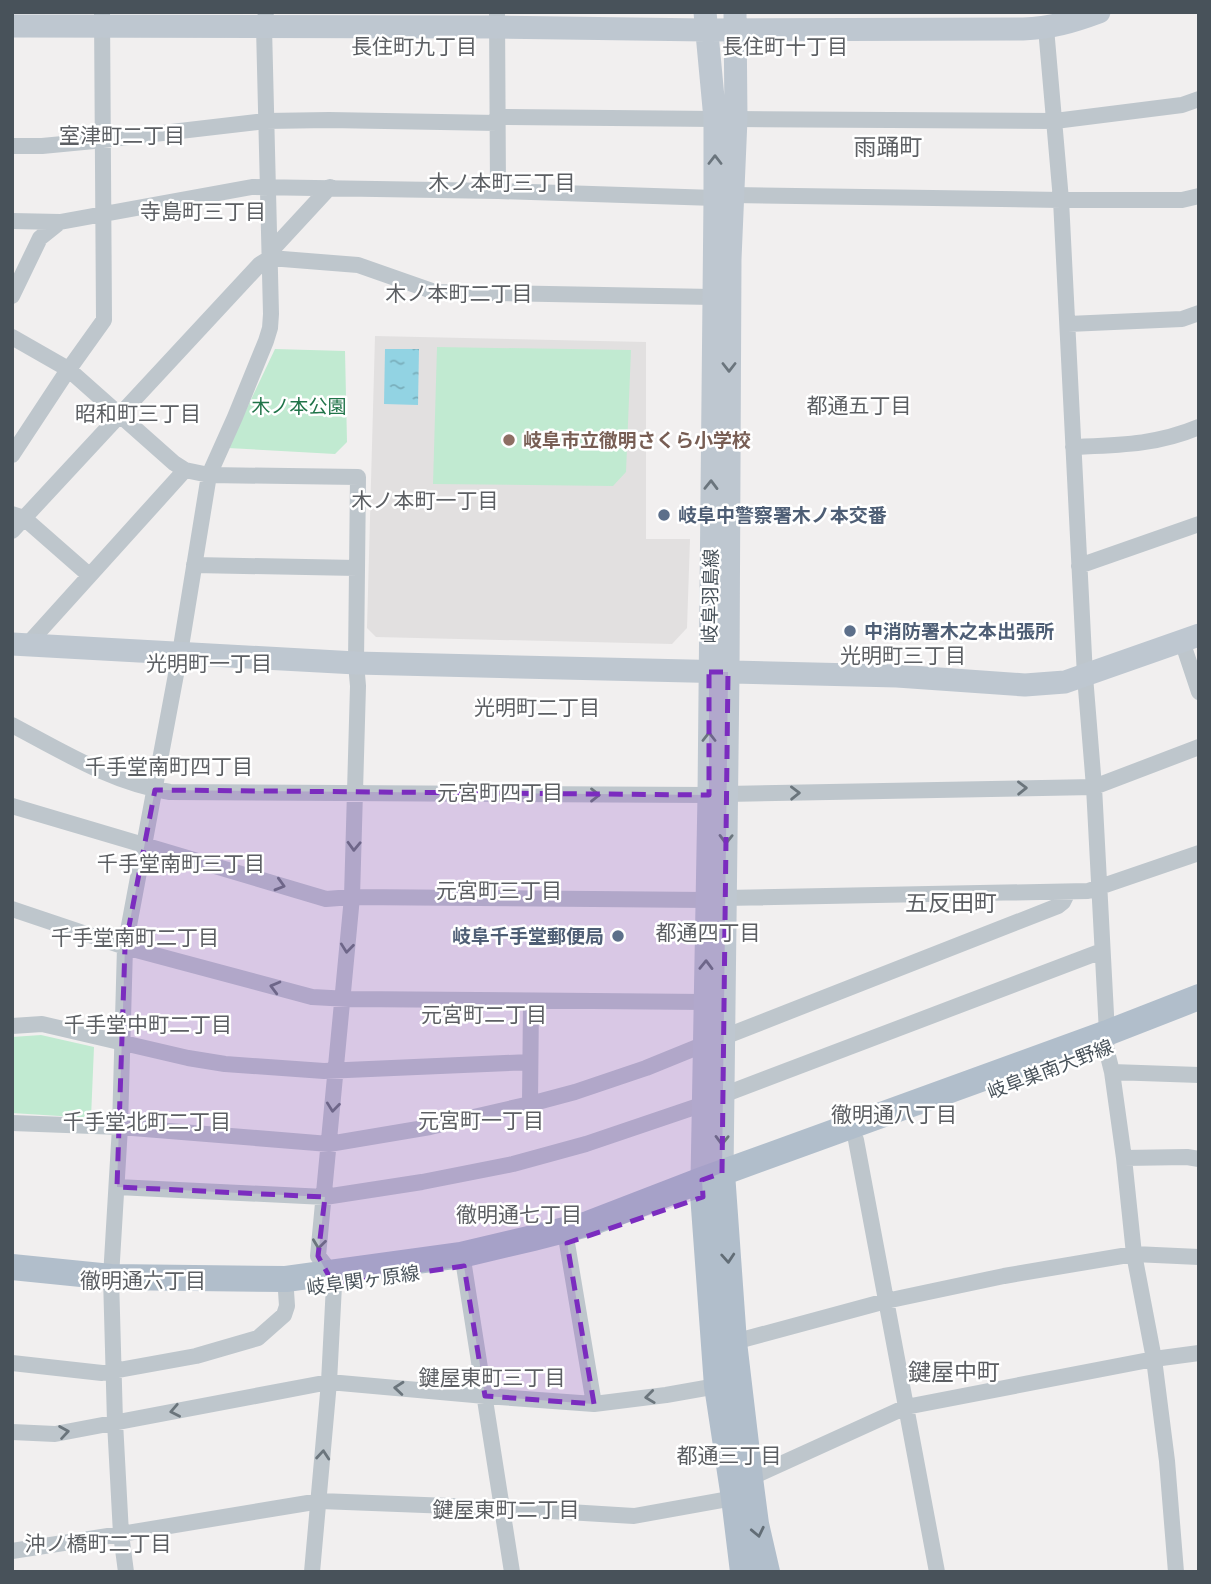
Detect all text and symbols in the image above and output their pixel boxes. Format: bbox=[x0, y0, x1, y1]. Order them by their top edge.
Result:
district label: 長住町九丁目 bbox=[351, 33, 477, 61]
district label: 長住町十丁目 bbox=[722, 33, 848, 61]
district label: 室津町二丁目 bbox=[59, 122, 185, 150]
district label: 雨踊町 bbox=[854, 132, 923, 163]
one-way arrow bbox=[707, 154, 723, 165]
district label: 木ノ本町三丁目 bbox=[429, 169, 576, 197]
district label: 寺島町三丁目 bbox=[140, 198, 266, 226]
district label: 木ノ本町二丁目 bbox=[386, 280, 533, 308]
one-way arrow bbox=[721, 362, 737, 372]
district label: 都通五丁目 bbox=[807, 392, 912, 420]
park label: 木ノ本公園 bbox=[251, 394, 347, 420]
district label: 昭和町三丁目 bbox=[75, 400, 201, 428]
place label: 岐阜市立徹明さくら小学校 bbox=[523, 428, 751, 454]
marker: 岐阜市立徹明さくら小学校 bbox=[501, 432, 517, 448]
one-way arrow bbox=[703, 480, 719, 490]
district label: 木ノ本町一丁目 bbox=[352, 487, 499, 515]
place label: 岐阜中警察署木ノ本交番 bbox=[678, 503, 887, 529]
marker: 岐阜中警察署木ノ本交番 bbox=[656, 507, 672, 523]
street label: 岐阜羽島線 bbox=[697, 548, 725, 644]
place label: 中消防署木之本出張所 bbox=[864, 619, 1054, 645]
marker: 中消防署木之本出張所 bbox=[842, 623, 858, 639]
district label: 光明町三丁目 bbox=[840, 642, 966, 670]
district label: 光明町一丁目 bbox=[146, 650, 272, 678]
district label: 光明町二丁目 bbox=[474, 694, 600, 722]
one-way arrow bbox=[701, 732, 717, 742]
district label: 千手堂南町四丁目 bbox=[85, 753, 253, 781]
district label: 元宮町四丁目 bbox=[437, 779, 563, 807]
one-way arrow bbox=[1017, 781, 1028, 796]
one-way arrow bbox=[790, 785, 800, 801]
one-way arrow bbox=[591, 787, 601, 803]
one-way arrow bbox=[718, 834, 734, 845]
one-way arrow bbox=[346, 840, 361, 851]
district label: 千手堂南町三丁目 bbox=[97, 850, 265, 878]
one-way arrow bbox=[274, 877, 286, 892]
district label: 元宮町三丁目 bbox=[436, 877, 562, 905]
district label: 五反田町 bbox=[905, 888, 997, 919]
district label: 都通四丁目 bbox=[656, 919, 761, 947]
district label: 千手堂南町二丁目 bbox=[51, 924, 219, 952]
place label: 岐阜千手堂郵便局 bbox=[452, 924, 604, 950]
marker: 岐阜千手堂郵便局 bbox=[610, 928, 626, 944]
one-way arrow bbox=[340, 943, 355, 954]
one-way arrow bbox=[698, 959, 714, 970]
one-way arrow bbox=[269, 981, 281, 995]
district label: 元宮町二丁目 bbox=[421, 1001, 547, 1029]
district label: 千手堂中町二丁目 bbox=[64, 1011, 232, 1039]
street label: 岐阜巣南大野線 bbox=[984, 1034, 1117, 1106]
district label: 徹明通八丁目 bbox=[831, 1101, 957, 1129]
one-way arrow bbox=[325, 1102, 340, 1113]
district label: 元宮町一丁目 bbox=[418, 1107, 544, 1135]
district label: 千手堂北町二丁目 bbox=[63, 1108, 231, 1136]
one-way arrow bbox=[714, 1135, 730, 1146]
district label: 徹明通七丁目 bbox=[456, 1201, 582, 1229]
one-way arrow bbox=[312, 1238, 327, 1249]
one-way arrow bbox=[720, 1252, 735, 1263]
street label: 岐阜関ヶ原線 bbox=[305, 1260, 421, 1302]
district label: 徹明通六丁目 bbox=[80, 1267, 206, 1295]
district label: 鍵屋中町 bbox=[908, 1357, 1000, 1388]
district label: 鍵屋東町三丁目 bbox=[419, 1364, 566, 1392]
one-way arrow bbox=[393, 1381, 405, 1396]
one-way arrow bbox=[644, 1389, 655, 1404]
one-way arrow bbox=[169, 1403, 180, 1418]
one-way arrow bbox=[58, 1425, 70, 1440]
district label: 都通三丁目 bbox=[677, 1442, 782, 1470]
one-way arrow bbox=[315, 1449, 330, 1460]
district label: 鍵屋東町二丁目 bbox=[433, 1496, 580, 1524]
one-way arrow bbox=[750, 1526, 765, 1538]
district label: 沖ノ橋町二丁目 bbox=[25, 1530, 172, 1558]

